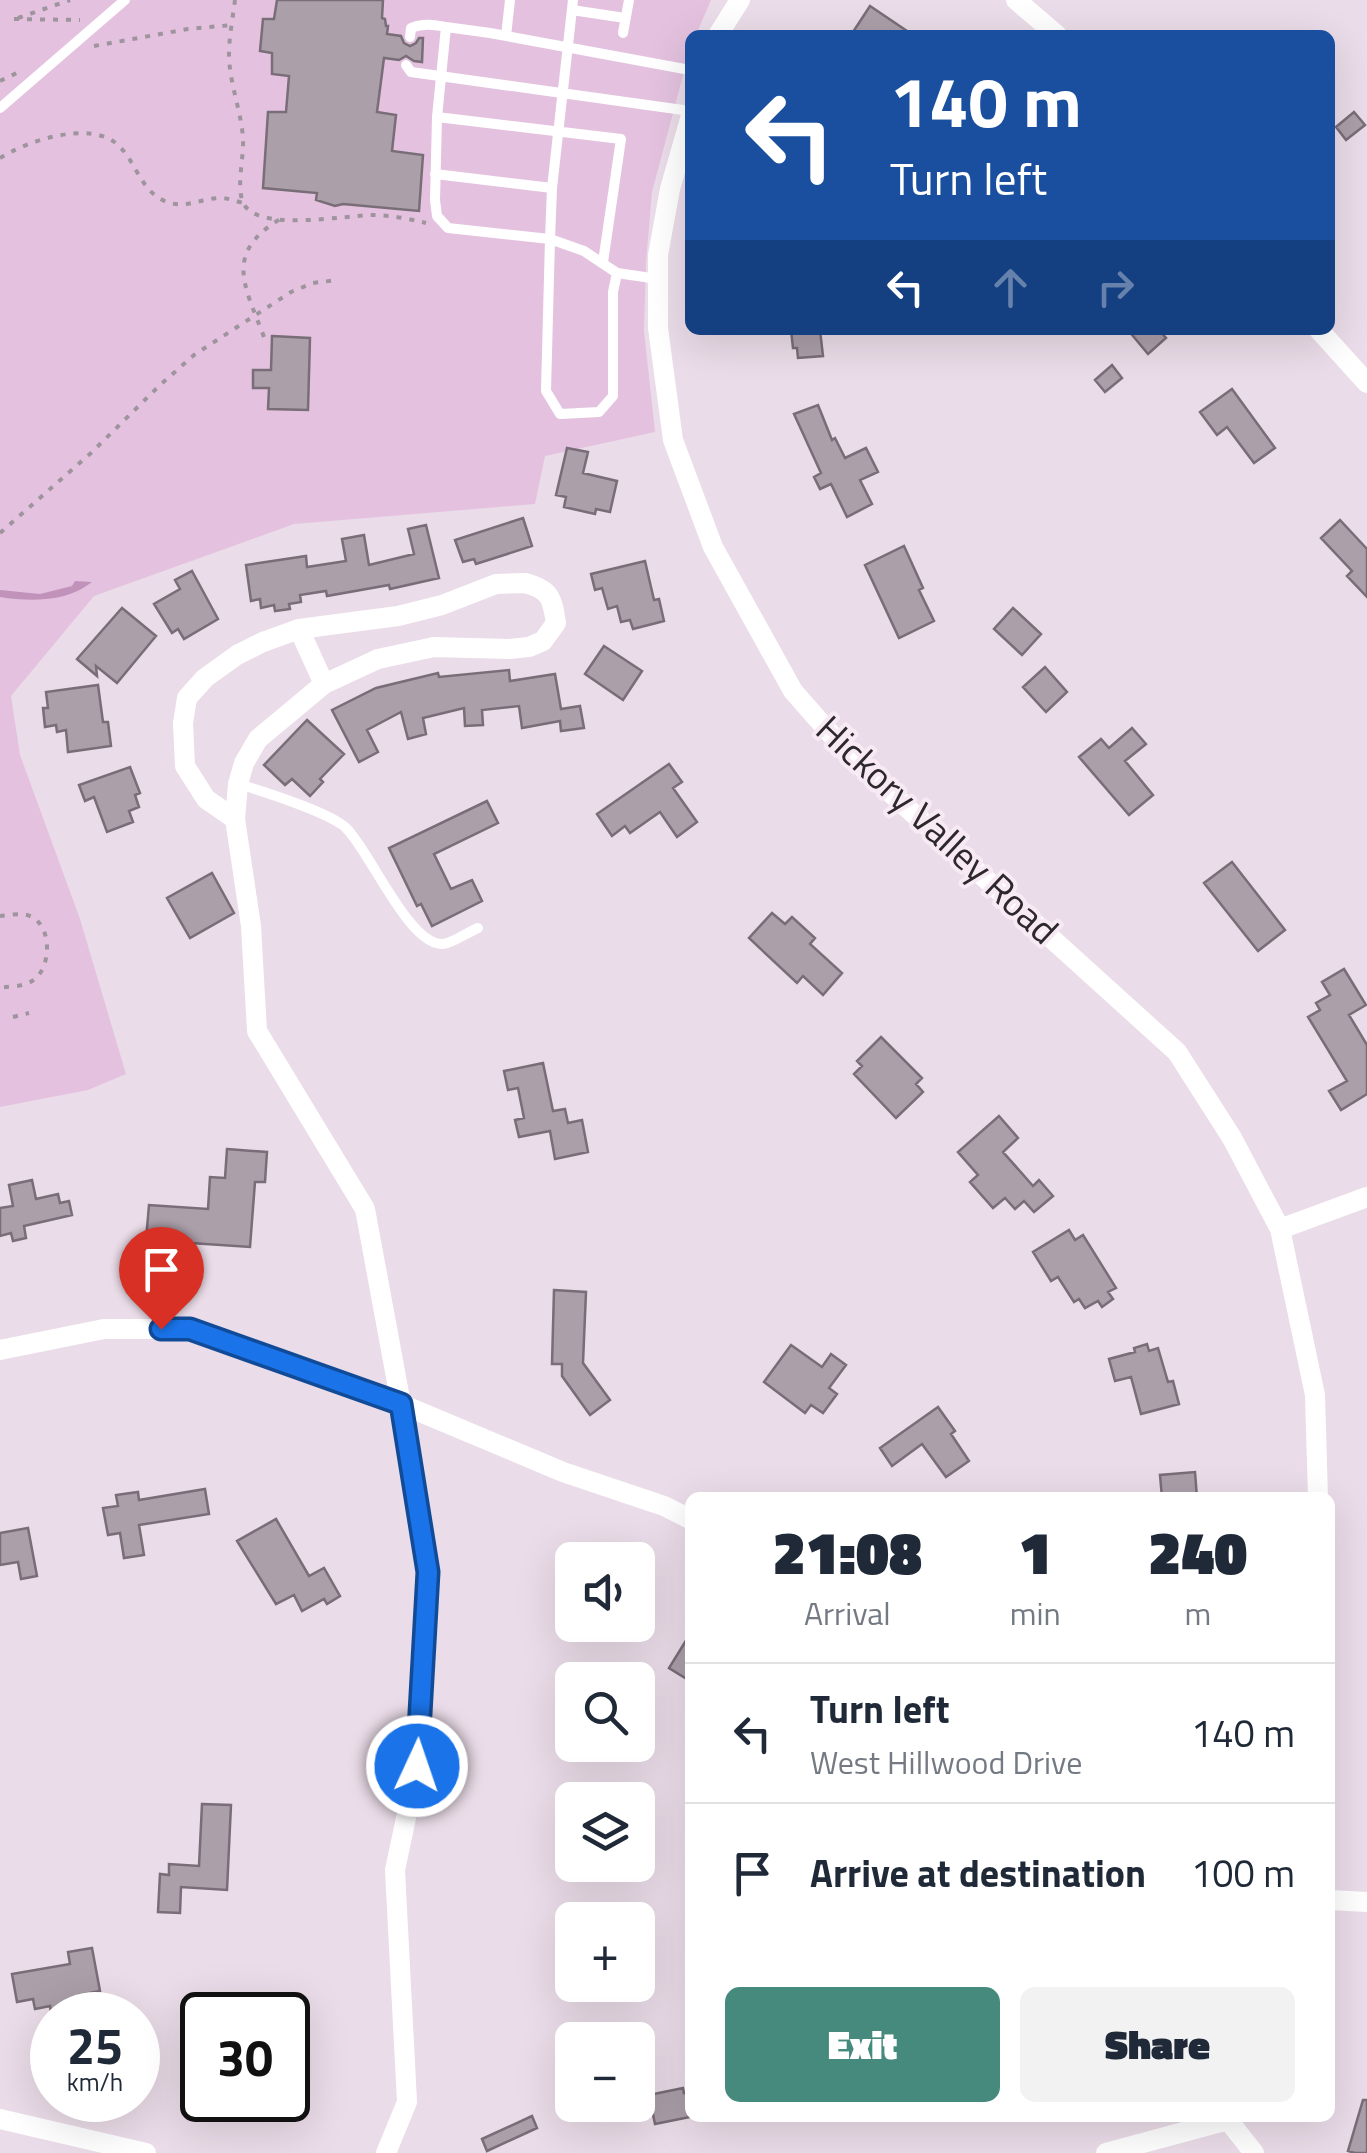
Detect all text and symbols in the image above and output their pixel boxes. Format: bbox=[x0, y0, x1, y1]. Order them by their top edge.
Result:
text: 140 m bbox=[890, 48, 1082, 154]
icon: left bbox=[725, 70, 855, 200]
text: Turn left bbox=[890, 144, 1047, 212]
icon: left bbox=[878, 260, 933, 315]
icon: ahead bbox=[983, 260, 1038, 315]
icon: right bbox=[1088, 260, 1143, 315]
street label: Hickory Valley Road bbox=[803, 701, 1072, 957]
pin bbox=[119, 1227, 204, 1330]
icon: arrive bbox=[134, 1242, 189, 1297]
text: 21:08 bbox=[773, 1506, 922, 1597]
text: 1 bbox=[1019, 1506, 1052, 1597]
text: 240 bbox=[1148, 1506, 1247, 1597]
map controls bbox=[555, 1542, 655, 2122]
button: sound bbox=[555, 1542, 655, 1642]
text: Arrival bbox=[804, 1589, 891, 1637]
text: min bbox=[1010, 1589, 1061, 1637]
text: m bbox=[1184, 1589, 1211, 1637]
button: search bbox=[555, 1662, 655, 1762]
text: Turn left bbox=[810, 1680, 950, 1738]
text: 140 m bbox=[1191, 1704, 1295, 1762]
icon: left bbox=[725, 1706, 780, 1761]
position arrow bbox=[365, 1714, 469, 1818]
text: West Hillwood Drive bbox=[810, 1738, 1082, 1786]
button: layers bbox=[555, 1782, 655, 1882]
text: Arrive at destination bbox=[810, 1844, 1146, 1902]
text: 100 m bbox=[1191, 1844, 1295, 1902]
icon: arrive bbox=[725, 1846, 780, 1901]
button: + bbox=[555, 1902, 655, 2002]
button: Exit bbox=[725, 1987, 1000, 2102]
button: Share bbox=[1020, 1987, 1295, 2102]
speed limit sign: 30 bbox=[180, 1992, 310, 2122]
text: 25 bbox=[67, 2007, 123, 2083]
button: − bbox=[555, 2022, 655, 2122]
text: km/h bbox=[67, 2063, 123, 2101]

